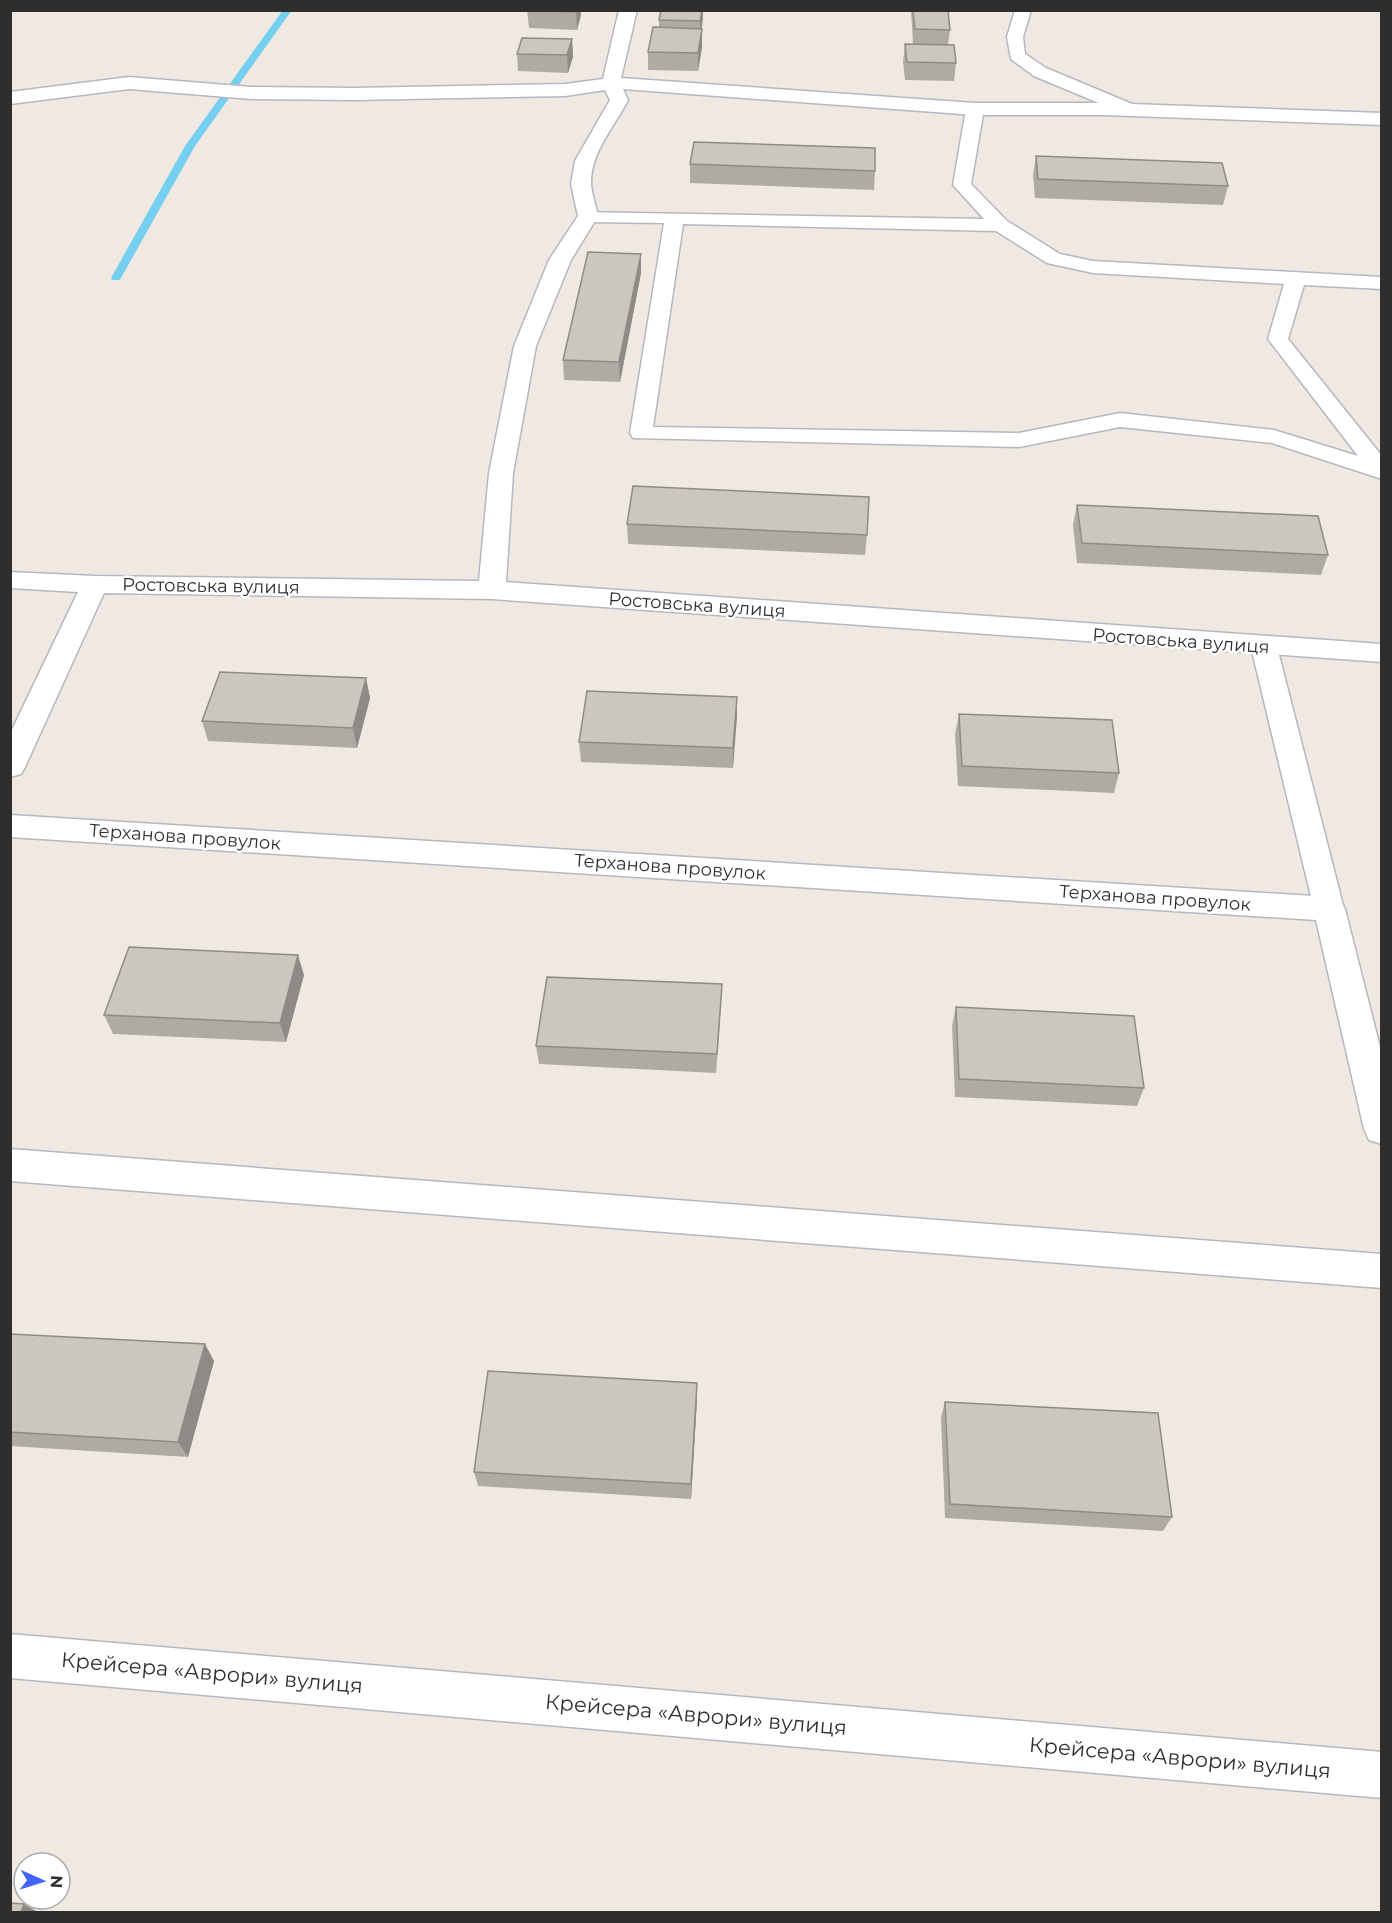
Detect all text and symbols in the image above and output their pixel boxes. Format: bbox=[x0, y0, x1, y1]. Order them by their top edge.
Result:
street label: Ростовська вулиця bbox=[122, 573, 300, 599]
street label: Ростовська вулиця bbox=[608, 588, 786, 622]
street label: Ростовська вулиця bbox=[1092, 624, 1270, 658]
street label: Терханова провулок bbox=[88, 819, 282, 855]
street label: Терханова провулок bbox=[573, 849, 767, 885]
street label: Терханова провулок bbox=[1058, 880, 1252, 916]
street label: Крейсера «Аврори» вулиця bbox=[60, 1647, 364, 1698]
street label: Крейсера «Аврори» вулиця bbox=[544, 1689, 848, 1740]
street label: Крейсера «Аврори» вулиця bbox=[1028, 1732, 1332, 1783]
north arrow bbox=[12, 1851, 72, 1911]
text: N bbox=[47, 1875, 66, 1889]

